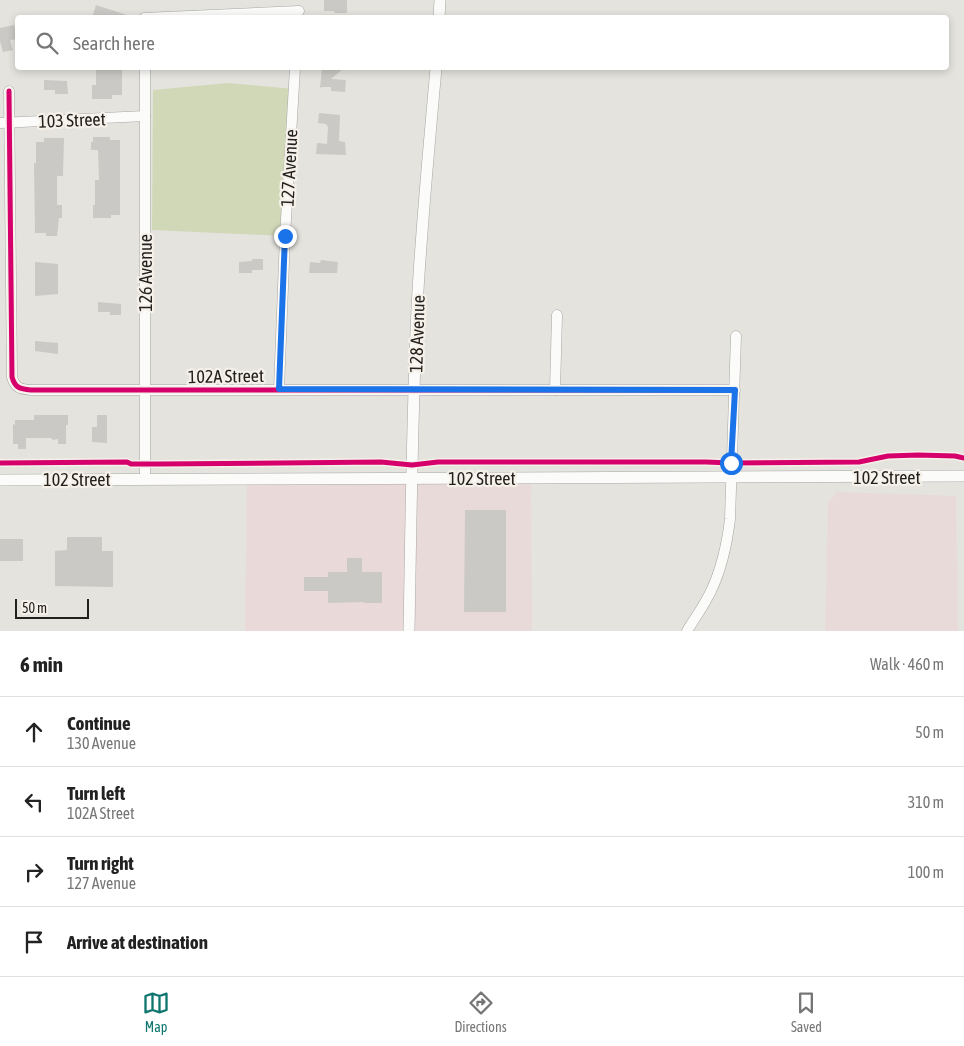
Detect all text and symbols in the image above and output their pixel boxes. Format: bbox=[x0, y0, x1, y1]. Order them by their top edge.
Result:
search box bbox=[15, 15, 949, 70]
icon: search bbox=[33, 29, 61, 57]
text: Search here bbox=[73, 32, 155, 54]
street label: 103 Street bbox=[38, 108, 106, 132]
street label: 127 Avenue bbox=[276, 129, 302, 207]
route end bbox=[274, 225, 297, 248]
street label: 126 Avenue bbox=[135, 234, 156, 312]
street label: 128 Avenue bbox=[405, 295, 429, 373]
street label: 102A Street bbox=[188, 365, 264, 387]
route start bbox=[720, 452, 743, 475]
street label: 102 Street bbox=[853, 467, 921, 488]
street label: 102 Street bbox=[448, 468, 516, 489]
street label: 102 Street bbox=[43, 469, 111, 490]
scale bar bbox=[15, 596, 89, 619]
text: 50 m bbox=[22, 600, 47, 616]
text: 6 min bbox=[20, 652, 63, 676]
text: Walk · 460 m bbox=[870, 655, 944, 673]
text: Continue bbox=[67, 712, 131, 734]
icon: ahead bbox=[20, 718, 48, 746]
text: 50 m bbox=[915, 723, 944, 741]
text: 130 Avenue bbox=[67, 734, 136, 752]
text: Turn left bbox=[67, 782, 125, 804]
icon: left bbox=[20, 788, 48, 816]
text: 310 m bbox=[908, 793, 944, 811]
text: 102A Street bbox=[67, 804, 135, 822]
text: Turn right bbox=[67, 852, 134, 874]
icon: right bbox=[20, 858, 48, 886]
text: 100 m bbox=[908, 863, 944, 881]
text: 127 Avenue bbox=[67, 874, 136, 892]
icon: arrive bbox=[20, 928, 48, 956]
text: Arrive at destination bbox=[67, 931, 208, 953]
tab: Map bbox=[142, 989, 170, 1035]
tab: Directions bbox=[454, 989, 507, 1035]
tab: Saved bbox=[791, 989, 822, 1035]

